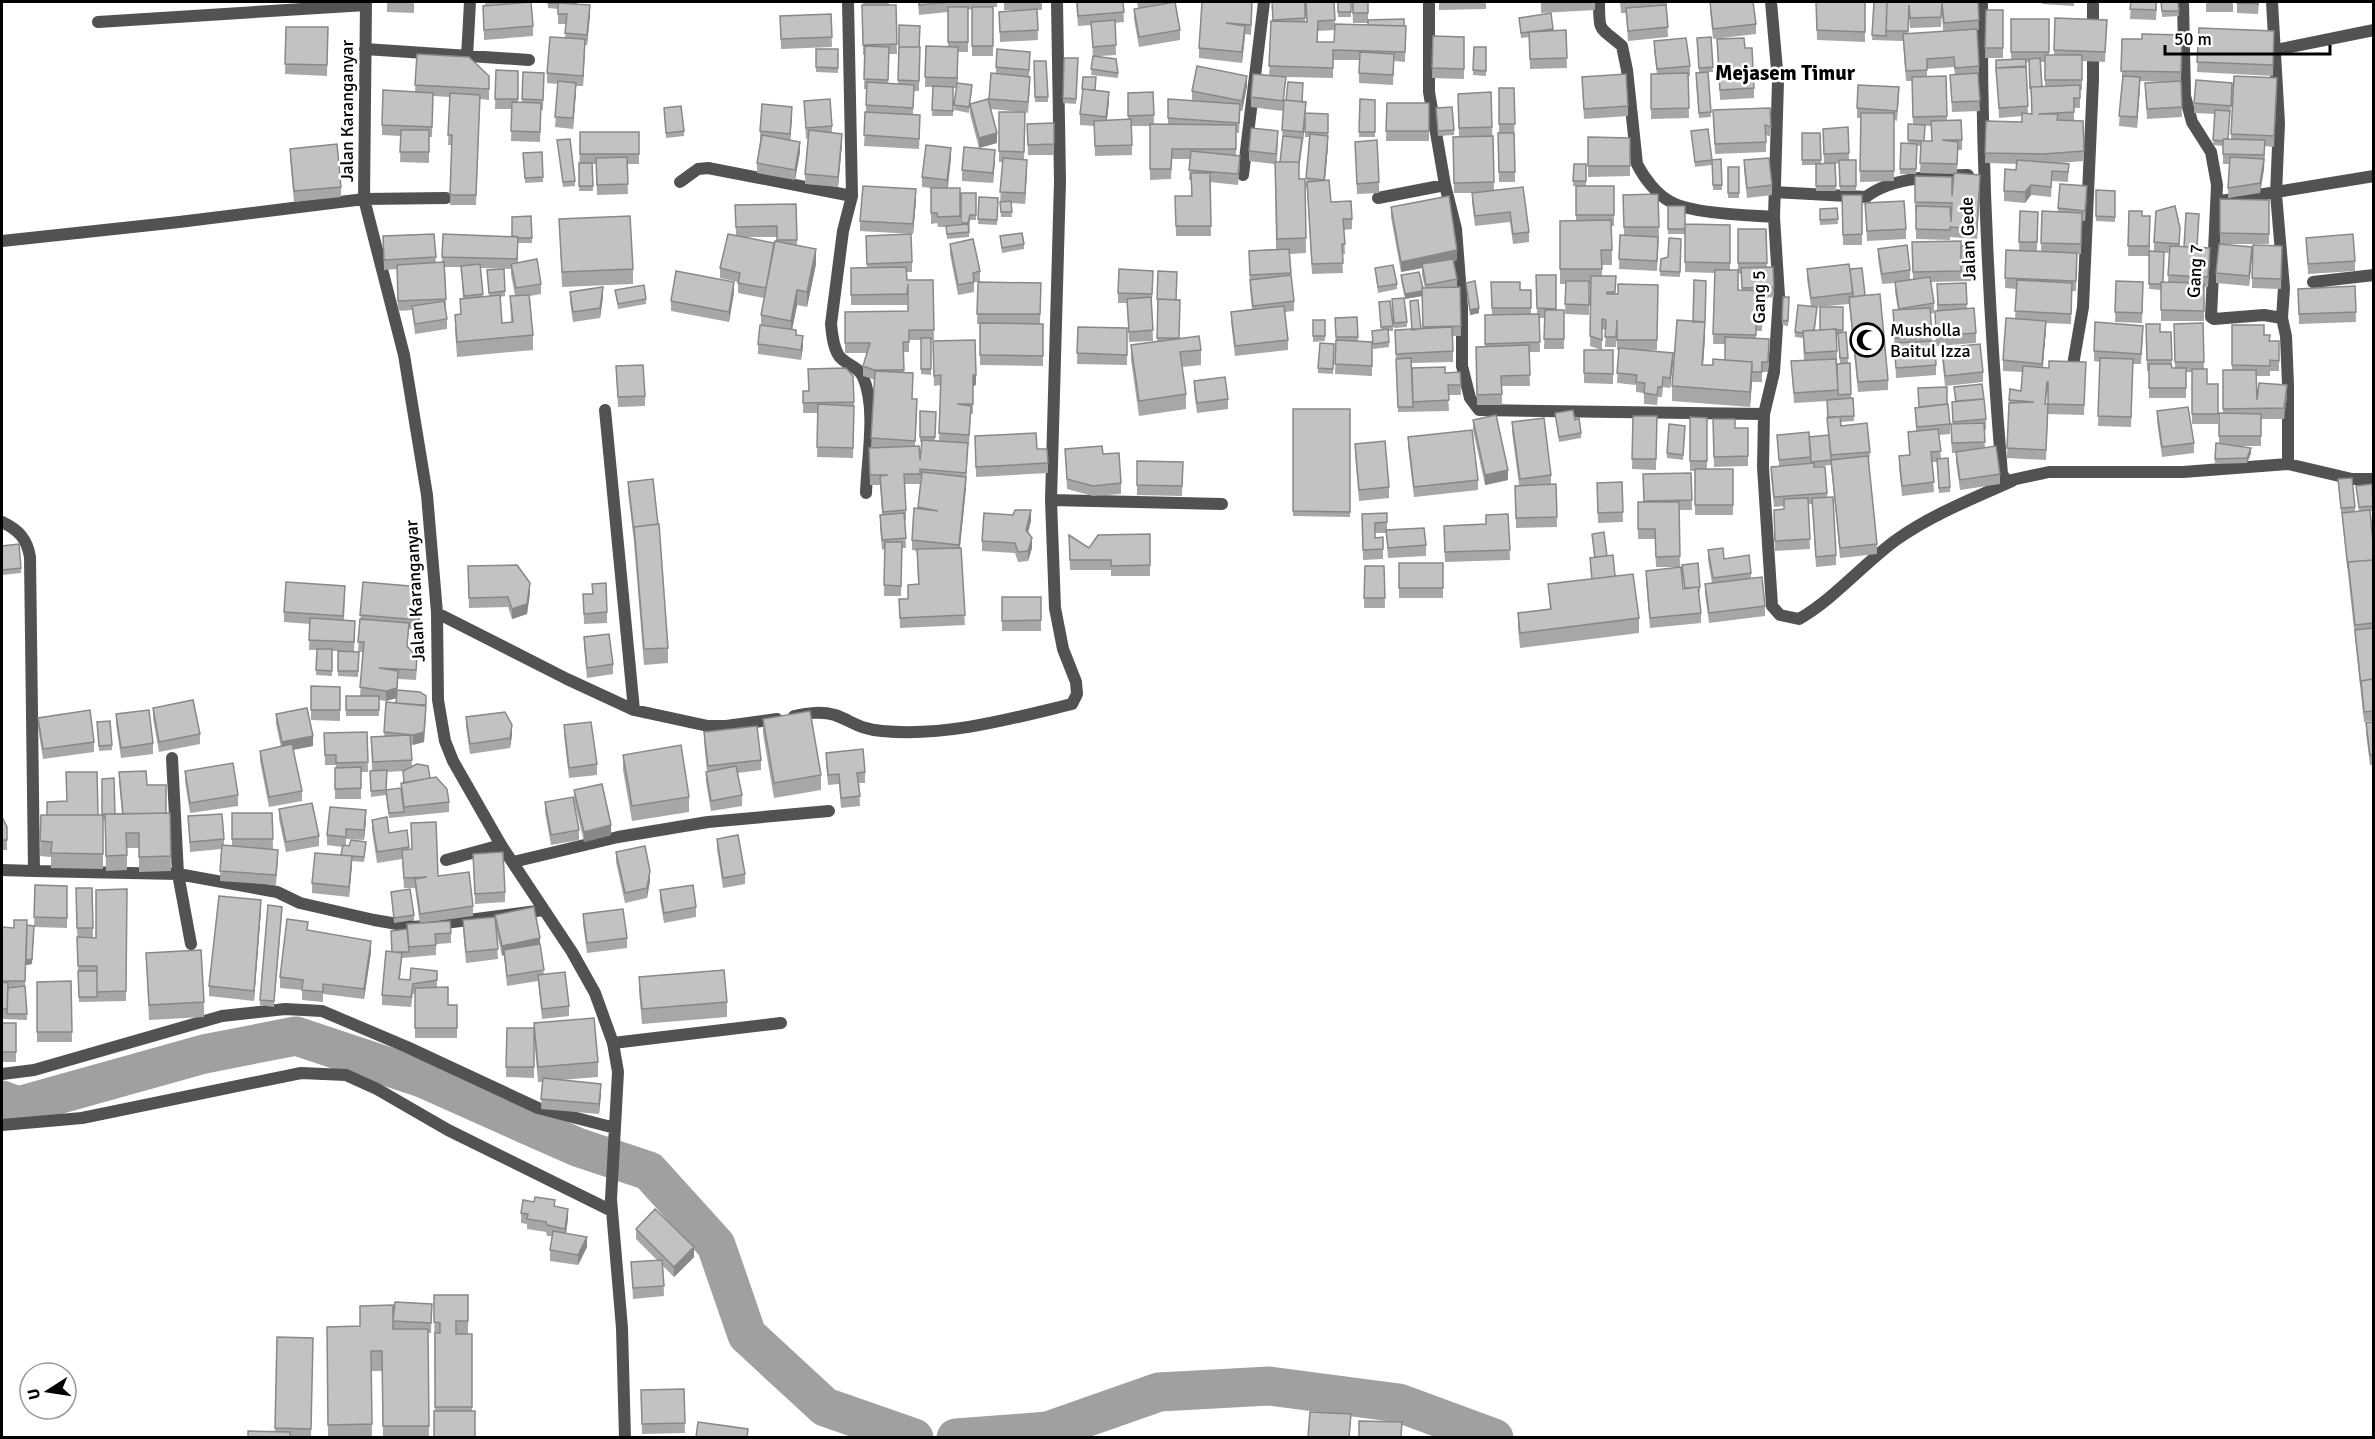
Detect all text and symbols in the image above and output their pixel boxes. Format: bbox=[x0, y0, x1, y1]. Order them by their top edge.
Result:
scale bar bbox=[2165, 18, 2330, 56]
text: 50 m bbox=[2174, 28, 2212, 50]
street label: Jalan Karanganyar bbox=[336, 39, 358, 182]
district label: Mejasem Timur bbox=[1715, 60, 1856, 86]
street label: Jalan Gede bbox=[1956, 197, 1980, 281]
street label: Gang 7 bbox=[2183, 244, 2207, 298]
street label: Gang 5 bbox=[1748, 270, 1770, 324]
place label: Musholla Baitul Izza bbox=[1890, 319, 1971, 362]
mosque icon: Musholla Baitul Izza bbox=[1849, 322, 1885, 358]
street label: Jalan Karanganyar bbox=[400, 519, 430, 663]
north arrow bbox=[18, 1361, 78, 1421]
text: U bbox=[23, 1387, 45, 1401]

